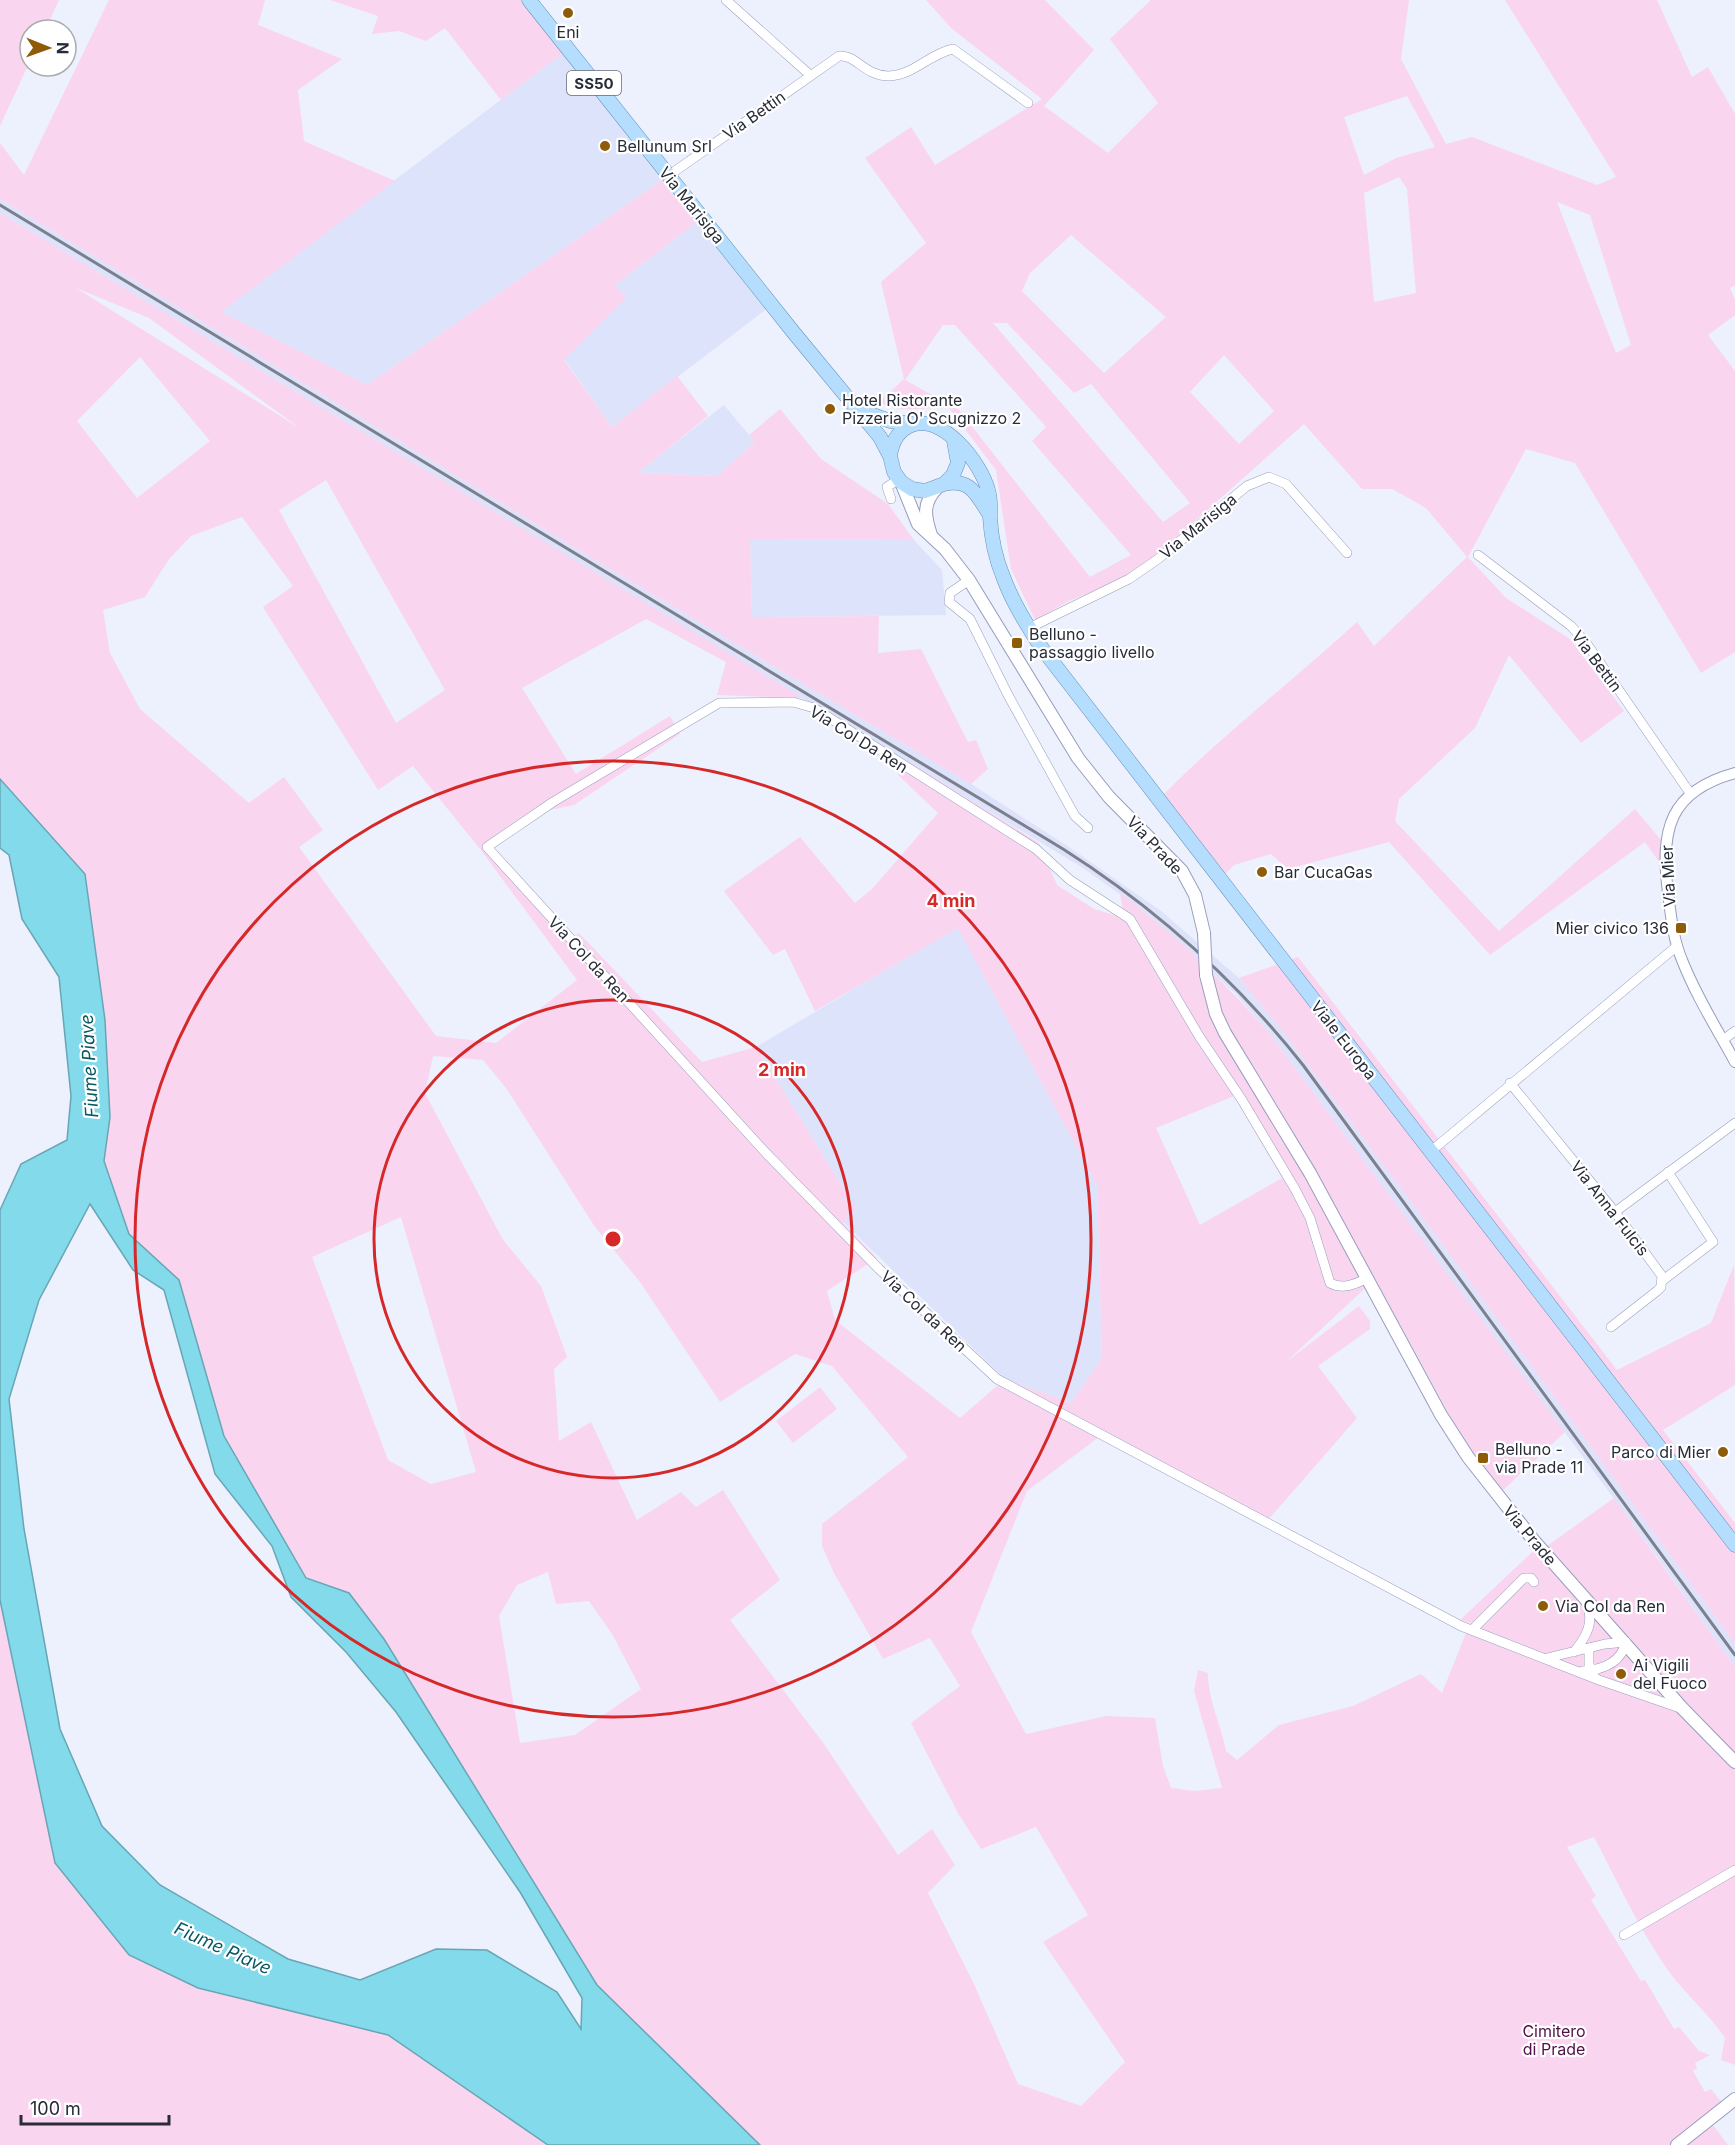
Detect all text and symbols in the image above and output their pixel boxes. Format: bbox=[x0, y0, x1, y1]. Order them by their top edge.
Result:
marker: Eni bbox=[561, 6, 575, 20]
north arrow bbox=[18, 18, 78, 78]
place label: Eni bbox=[557, 22, 579, 42]
text: N bbox=[53, 42, 73, 55]
road number: SS50 bbox=[567, 71, 621, 95]
street label: Via Bettin bbox=[719, 86, 789, 144]
place label: Bellunum Srl bbox=[617, 136, 712, 156]
marker: Bellunum Srl bbox=[598, 139, 612, 153]
street label: Via Marisiga bbox=[655, 163, 729, 247]
place label: Hotel Ristorante Pizzeria O' Scugnizzo 2 bbox=[842, 390, 1021, 428]
marker: Hotel Ristorante Pizzeria O' Scugnizzo 2 bbox=[823, 402, 837, 416]
street label: Via Marisiga bbox=[1156, 489, 1240, 563]
place label: Belluno - passaggio livello bbox=[1029, 624, 1155, 662]
street label: Via Bettin bbox=[1567, 626, 1627, 696]
marker: Belluno - passaggio livello bbox=[1010, 636, 1024, 650]
street label: Via Col Da Ren bbox=[806, 701, 912, 777]
street label: Via Prade bbox=[1123, 812, 1187, 878]
street label: Via Mier bbox=[1656, 844, 1680, 908]
place label: Bar CucaGas bbox=[1274, 862, 1373, 882]
marker: Bar CucaGas bbox=[1255, 865, 1269, 879]
text: 4 min bbox=[927, 890, 975, 911]
street label: Via Col da Ren bbox=[544, 912, 634, 1006]
place label: Mier civico 136 bbox=[1555, 918, 1669, 938]
marker: Mier civico 136 bbox=[1674, 921, 1688, 935]
street label: Viale Europa bbox=[1307, 996, 1381, 1084]
water label: Fiume Piave bbox=[76, 1014, 102, 1118]
text: 2 min bbox=[758, 1059, 806, 1080]
street label: Via Anna Fulcis bbox=[1567, 1156, 1653, 1260]
centre of rings bbox=[603, 1229, 623, 1249]
street label: Via Col da Ren bbox=[877, 1266, 971, 1356]
place label: Belluno - via Prade 11 bbox=[1495, 1439, 1583, 1477]
place label: Parco di Mier bbox=[1611, 1442, 1711, 1462]
marker: Parco di Mier bbox=[1716, 1445, 1730, 1459]
marker: Belluno - via Prade 11 bbox=[1476, 1451, 1490, 1465]
street label: Via Prade bbox=[1499, 1501, 1561, 1569]
place label: Via Col da Ren bbox=[1555, 1596, 1665, 1616]
marker: Via Col da Ren bbox=[1536, 1599, 1550, 1613]
place label: Ai Vigili del Fuoco bbox=[1633, 1655, 1707, 1693]
marker: Ai Vigili del Fuoco bbox=[1614, 1667, 1628, 1681]
water label: Fiume Piave bbox=[171, 1917, 275, 1979]
park label: Cimitero di Prade bbox=[1522, 2021, 1586, 2059]
scale bar bbox=[21, 2088, 170, 2126]
text: 100 m bbox=[30, 2098, 81, 2119]

